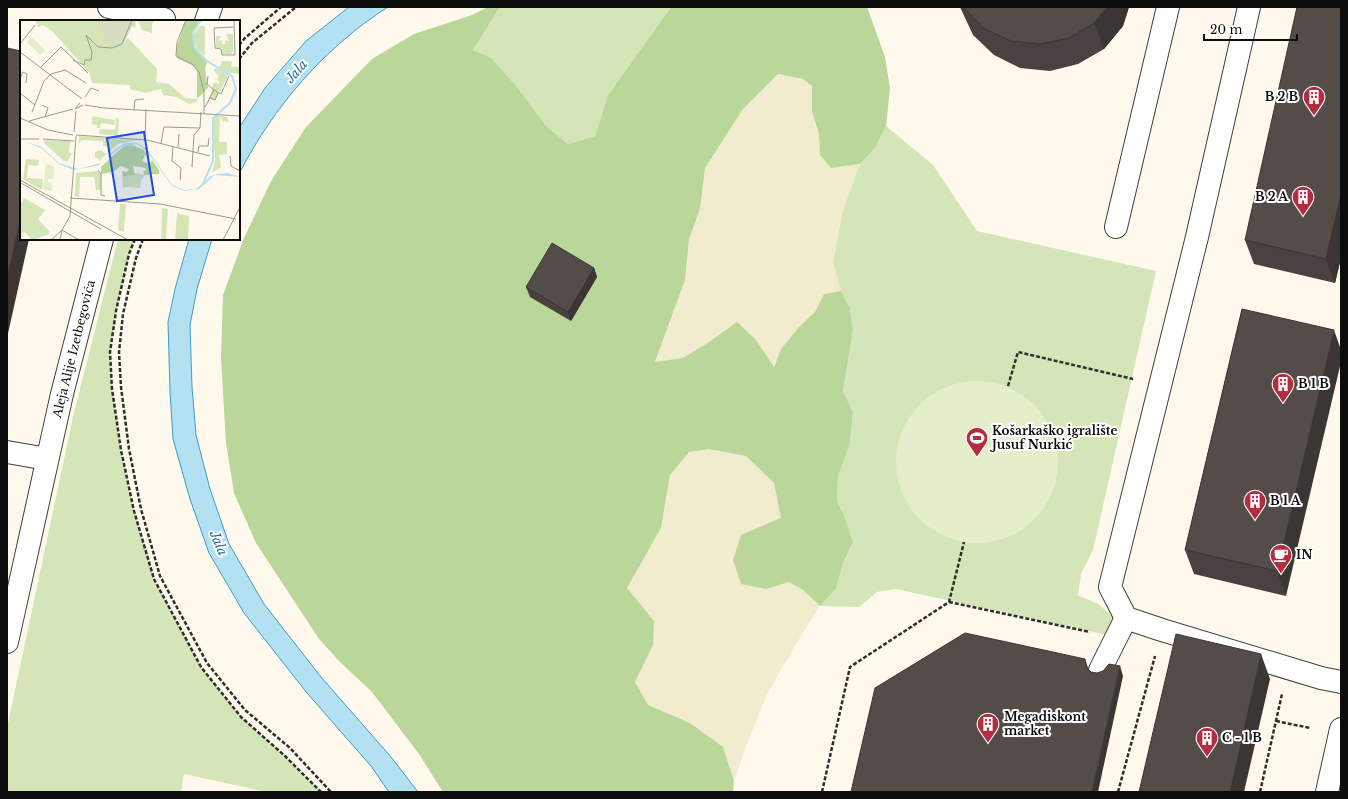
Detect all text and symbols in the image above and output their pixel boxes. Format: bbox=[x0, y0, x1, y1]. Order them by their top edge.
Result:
scale bar bbox=[1204, 16, 1297, 42]
inset map bbox=[20, 20, 240, 240]
text: 20 m bbox=[1210, 22, 1242, 37]
water label: Jala bbox=[281, 56, 311, 87]
building icon: B 2 B bbox=[1301, 84, 1327, 117]
place label: B 2 B bbox=[1265, 89, 1298, 104]
building icon: B 2 A bbox=[1290, 184, 1316, 217]
place label: B 2 A bbox=[1255, 189, 1289, 204]
street label: Aleja Alije Izetbegovića bbox=[49, 278, 98, 420]
building icon: B 1 B bbox=[1270, 371, 1296, 404]
place label: B 1 B bbox=[1298, 376, 1329, 391]
place label: Košarkaško igralište Jusuf Nurkić bbox=[989, 423, 1117, 452]
sports icon: Košarkaško igralište Jusuf Nurkić bbox=[964, 425, 990, 458]
building icon: B 1 A bbox=[1242, 488, 1268, 521]
place label: B 1 A bbox=[1270, 493, 1302, 508]
water label: Jala bbox=[205, 527, 231, 558]
cafe icon: IN bbox=[1268, 542, 1294, 575]
place label: IN bbox=[1296, 547, 1313, 562]
place label: Megadiskont market bbox=[1004, 709, 1086, 738]
building icon: Megadiskont market bbox=[975, 711, 1001, 744]
building icon: C - 1 B bbox=[1194, 725, 1220, 758]
place label: C - 1 B bbox=[1222, 730, 1262, 745]

